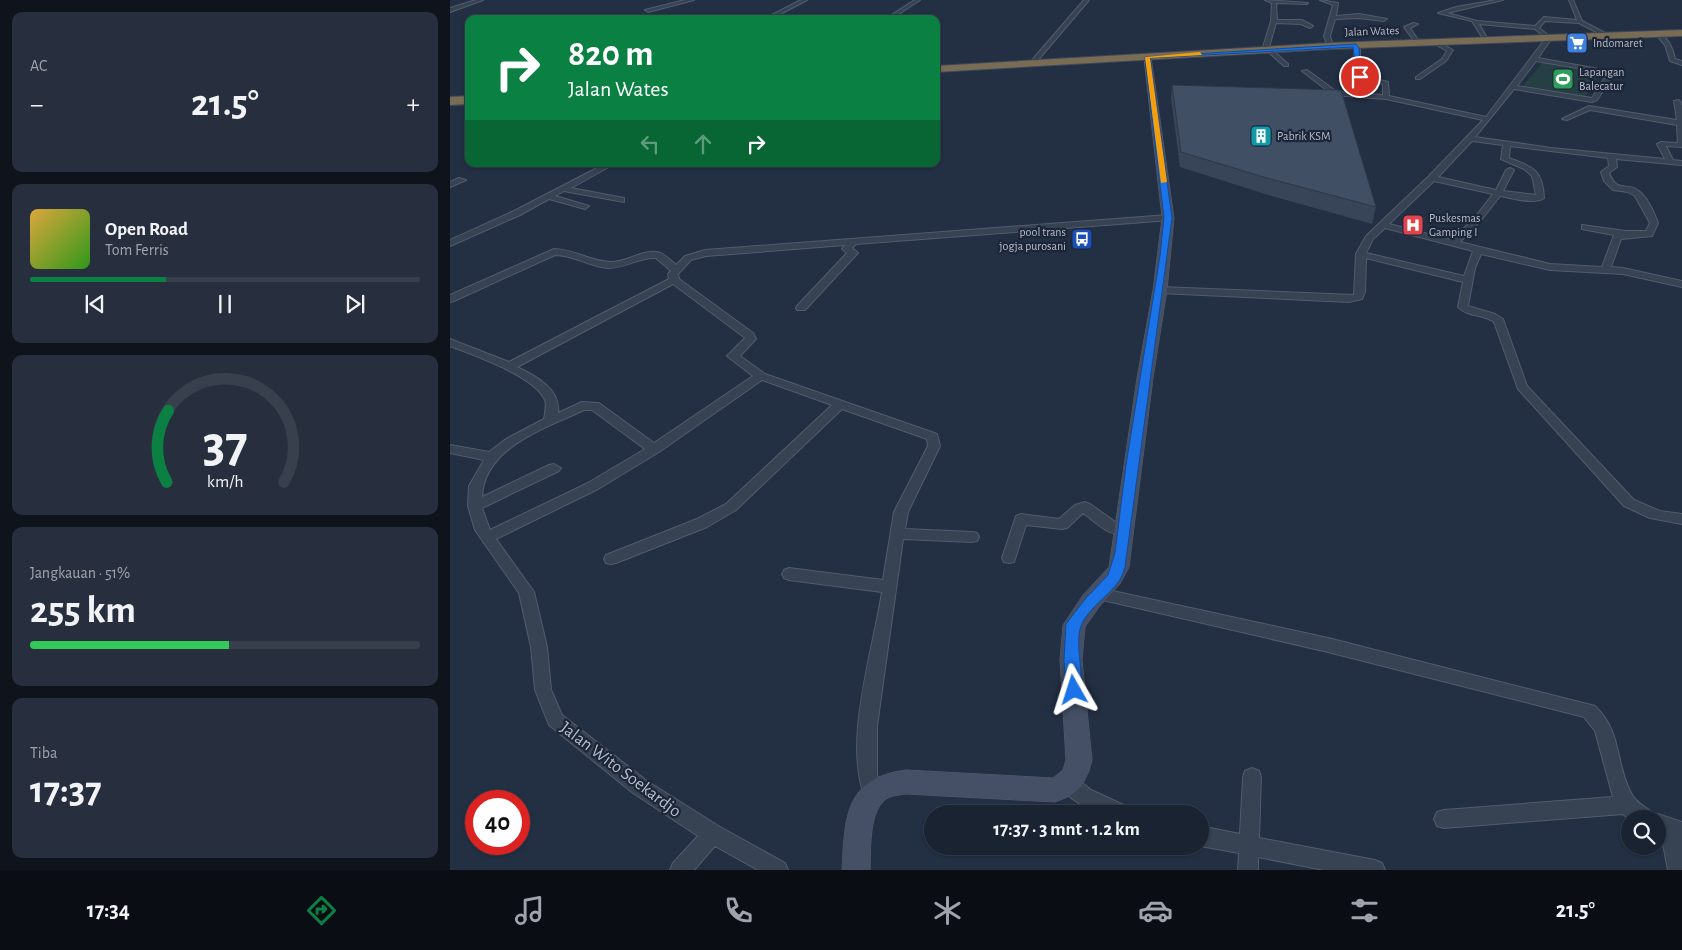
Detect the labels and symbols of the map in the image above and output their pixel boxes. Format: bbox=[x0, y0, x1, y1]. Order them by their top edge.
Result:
street label: Jalan Wates bbox=[1344, 24, 1400, 38]
supermarket icon: Indomaret bbox=[1565, 31, 1589, 55]
place label: Indomaret bbox=[1593, 37, 1643, 49]
pin bbox=[1339, 56, 1381, 98]
place label: Lapangan Balecatur bbox=[1579, 66, 1625, 92]
sports icon: Lapangan Balecatur bbox=[1551, 67, 1575, 91]
building icon: Pabrik KSM bbox=[1249, 124, 1273, 148]
place label: Pabrik KSM bbox=[1277, 130, 1330, 142]
place label: Puskesmas Gamping I bbox=[1429, 212, 1480, 238]
hospital icon: Puskesmas Gamping I bbox=[1401, 213, 1425, 237]
place label: pool trans jogja purosani bbox=[999, 226, 1066, 253]
bus stop icon: pool trans jogja purosani bbox=[1070, 227, 1094, 251]
position arrow bbox=[1047, 663, 1099, 715]
street label: Jalan Wito Soekardjo bbox=[557, 719, 684, 821]
speed limit sign: 40 bbox=[465, 790, 530, 855]

